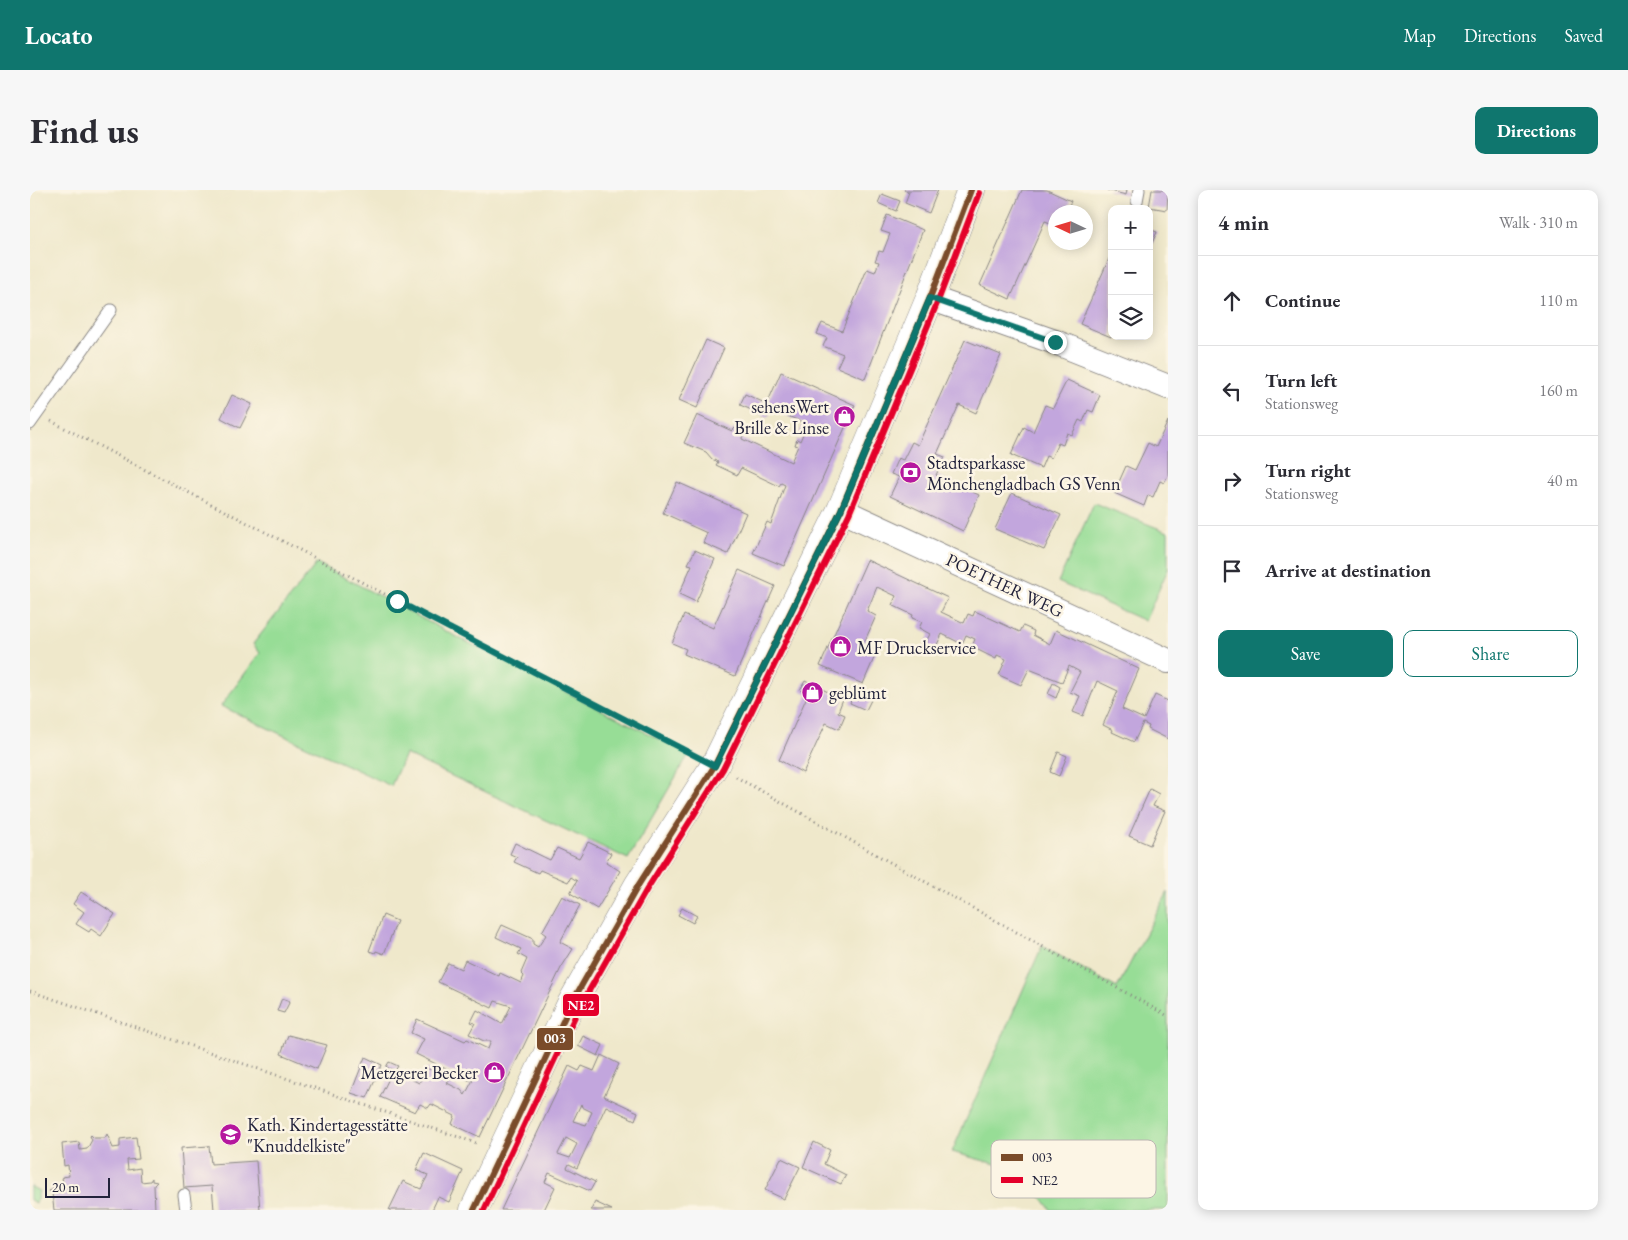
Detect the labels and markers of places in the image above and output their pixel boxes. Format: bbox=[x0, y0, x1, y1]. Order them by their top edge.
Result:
place label: sehensWert Brille & Linse bbox=[734, 395, 829, 439]
shop icon: sehensWert Brille & Linse bbox=[833, 404, 857, 428]
place label: Stadtsparkasse Mönchengladbach GS Venn bbox=[927, 451, 1121, 495]
bank icon: Stadtsparkasse Mönchengladbach GS Venn bbox=[899, 460, 923, 484]
shop icon: MF Druckservice bbox=[829, 635, 853, 659]
place label: MF Druckservice bbox=[857, 636, 976, 659]
shop icon: geblümt bbox=[801, 680, 825, 704]
place label: geblümt bbox=[829, 681, 887, 704]
shop icon: Metzgerei Becker bbox=[482, 1060, 506, 1084]
place label: Metzgerei Becker bbox=[361, 1061, 478, 1084]
place label: Kath. Kindertagesstätte "Knuddelkiste" bbox=[247, 1113, 408, 1157]
school or university icon: Kath. Kindertagesstätte "Knuddelkiste" bbox=[219, 1122, 243, 1146]

